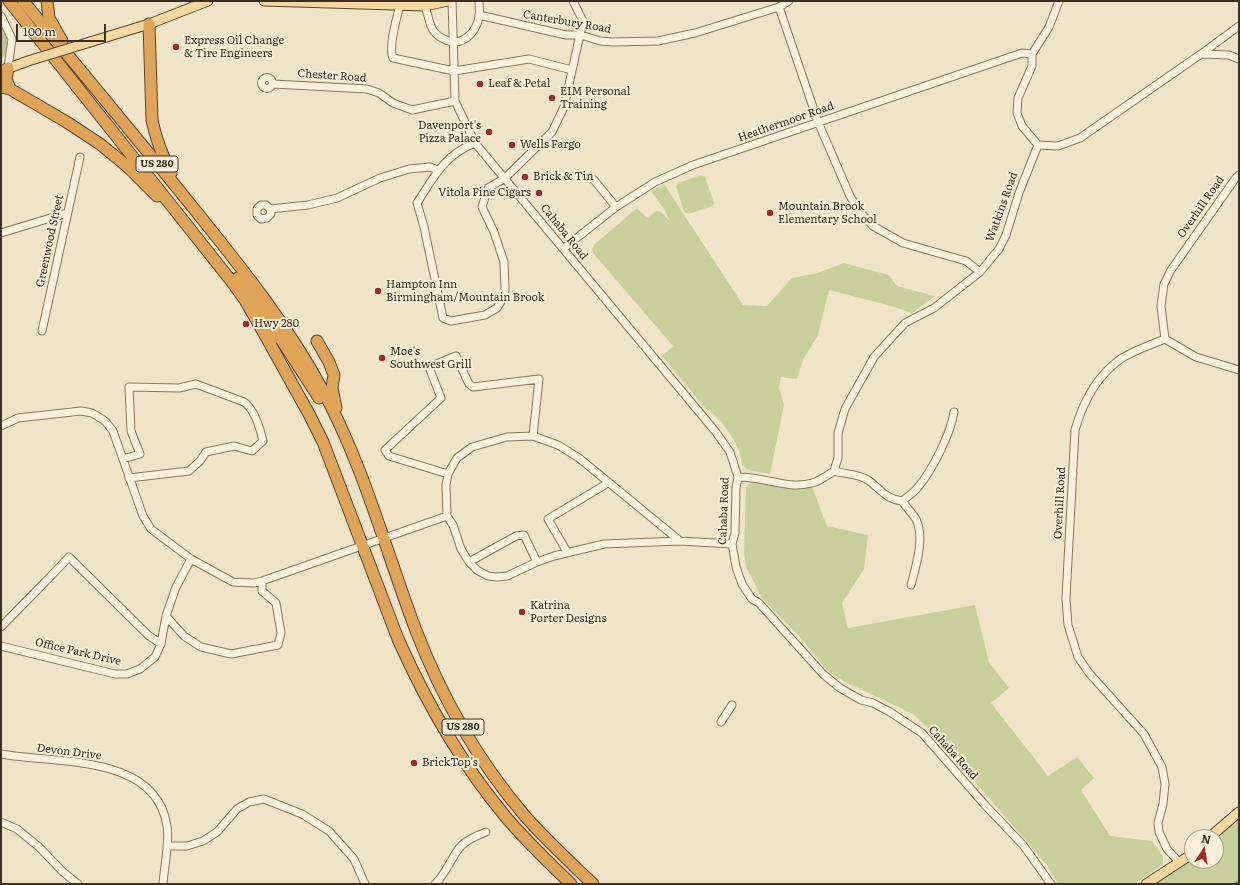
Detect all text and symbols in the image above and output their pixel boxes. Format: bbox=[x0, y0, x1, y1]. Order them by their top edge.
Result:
street label: Canterbury Road bbox=[522, 8, 612, 36]
scale bar bbox=[18, 16, 108, 42]
text: 100 m bbox=[23, 22, 56, 40]
place label: Express Oil Change & Tire Engineers bbox=[184, 34, 284, 60]
marker: Express Oil Change & Tire Engineers bbox=[171, 42, 181, 52]
street label: Chester Road bbox=[297, 67, 367, 85]
place label: Leaf & Petal bbox=[488, 77, 550, 91]
marker: Leaf & Petal bbox=[475, 79, 485, 89]
place label: EIM Personal Training bbox=[560, 85, 630, 111]
marker: EIM Personal Training bbox=[547, 93, 557, 103]
street label: Heathermoor Road bbox=[736, 99, 836, 145]
place label: Davenport's Pizza Palace bbox=[418, 119, 481, 145]
marker: Davenport's Pizza Palace bbox=[484, 127, 494, 137]
place label: Wells Fargo bbox=[520, 138, 581, 152]
marker: Wells Fargo bbox=[507, 140, 517, 150]
road number: US 280 bbox=[136, 156, 178, 172]
place label: Brick & Tin bbox=[533, 170, 593, 184]
street label: Watkins Road bbox=[983, 170, 1021, 244]
marker: Brick & Tin bbox=[520, 172, 530, 182]
street label: Overhill Road bbox=[1175, 174, 1227, 240]
place label: Vitola Fine Cigars bbox=[438, 186, 531, 200]
marker: Vitola Fine Cigars bbox=[534, 188, 544, 198]
street label: Greenwood Street bbox=[34, 194, 66, 288]
place label: Mountain Brook Elementary School bbox=[778, 200, 877, 226]
street label: Cahaba Road bbox=[538, 201, 590, 263]
marker: Mountain Brook Elementary School bbox=[765, 208, 775, 218]
place label: Hampton Inn Birmingham/Mountain Brook bbox=[386, 278, 545, 304]
marker: Hampton Inn Birmingham/Mountain Brook bbox=[373, 286, 383, 296]
place label: Hwy 280 bbox=[254, 317, 299, 331]
marker: Hwy 280 bbox=[241, 319, 251, 329]
place label: Moe's Southwest Grill bbox=[390, 345, 472, 371]
marker: Moe's Southwest Grill bbox=[377, 353, 387, 363]
street label: Overhill Road bbox=[1052, 467, 1068, 539]
street label: Cahaba Road bbox=[716, 477, 732, 545]
place label: Katrina Porter Designs bbox=[530, 599, 606, 625]
marker: Katrina Porter Designs bbox=[517, 607, 527, 617]
street label: Office Park Drive bbox=[34, 636, 122, 668]
road number: US 280 bbox=[442, 719, 484, 735]
street label: Cahaba Road bbox=[925, 723, 981, 783]
street label: Devon Drive bbox=[36, 741, 102, 763]
place label: BrickTop's bbox=[422, 756, 478, 770]
marker: BrickTop's bbox=[409, 758, 419, 768]
north arrow bbox=[1184, 829, 1224, 869]
text: N bbox=[1200, 829, 1212, 847]

